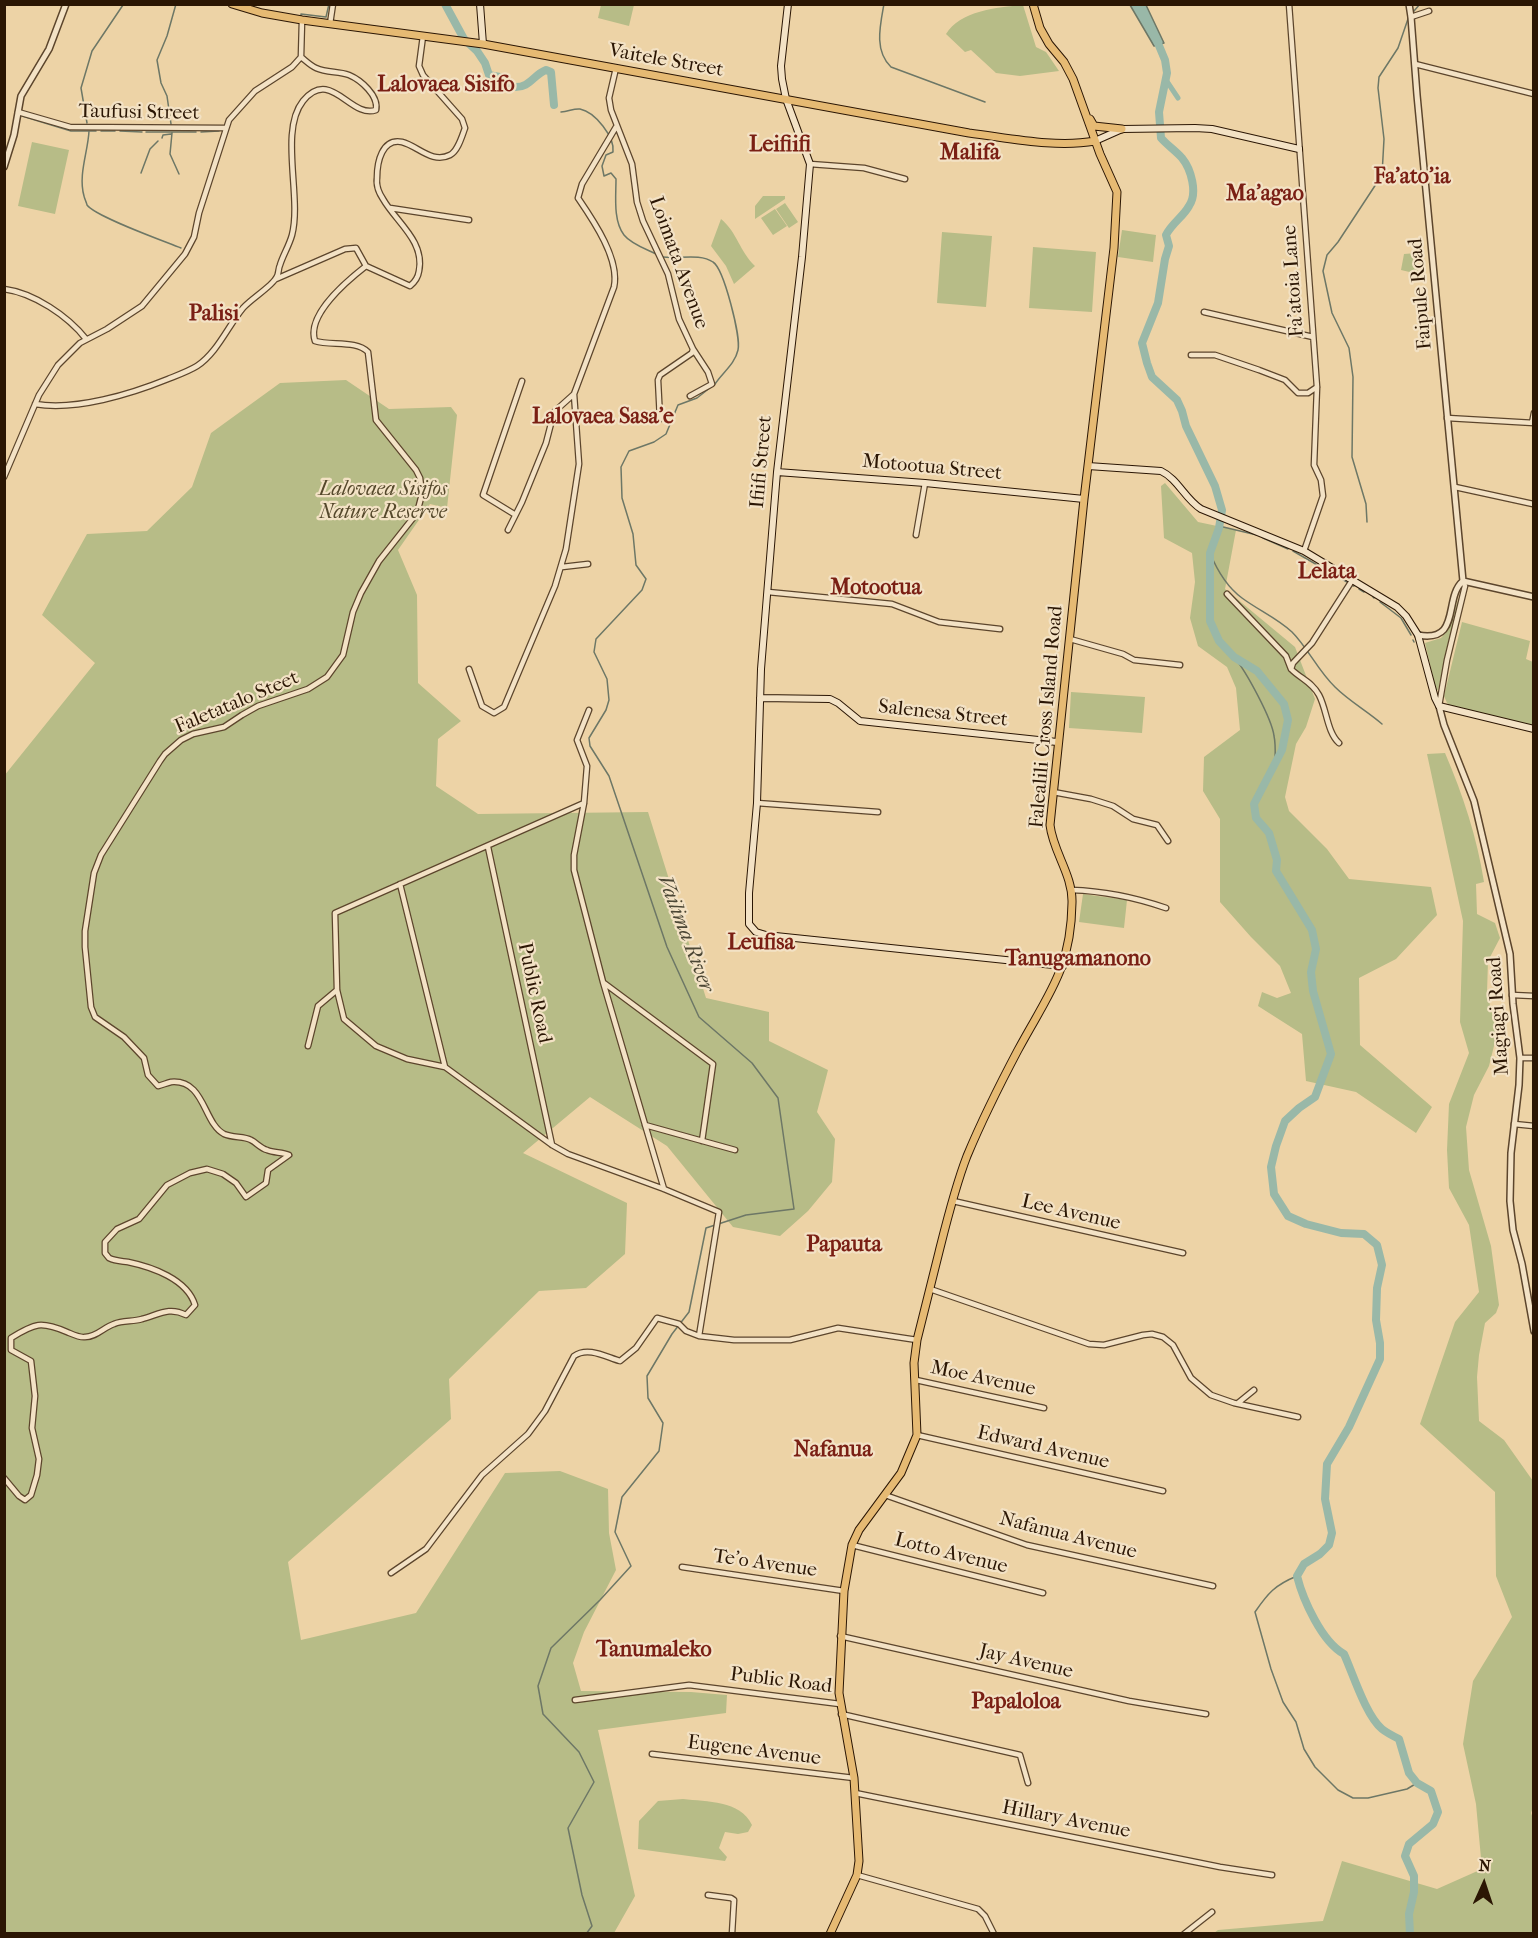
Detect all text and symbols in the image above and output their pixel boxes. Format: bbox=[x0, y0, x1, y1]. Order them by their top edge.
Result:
street label: Vaitele Street bbox=[607, 39, 725, 83]
district label: Lalovaea Sisifo bbox=[377, 73, 515, 99]
street label: Taufusi Street bbox=[78, 100, 200, 126]
district label: Leifiifi bbox=[749, 133, 811, 159]
district label: Malifa bbox=[940, 141, 1000, 167]
district label: Fa'ato'ia bbox=[1374, 165, 1450, 191]
district label: Ma'agao bbox=[1226, 182, 1304, 208]
street label: Loimata Avenue bbox=[643, 194, 713, 332]
street label: Fa'atoia Lane bbox=[1278, 224, 1310, 338]
street label: Faipule Road bbox=[1404, 237, 1438, 351]
district label: Palisi bbox=[189, 302, 239, 328]
district label: Lalovaea Sasa'e bbox=[532, 405, 674, 431]
street label: Ifiifi Street bbox=[746, 415, 778, 509]
street label: Motootua Street bbox=[861, 450, 1003, 486]
park label: Lalovaea Sisifos Nature Reserve bbox=[319, 478, 447, 525]
district label: Lelata bbox=[1298, 560, 1356, 586]
district label: Motootua bbox=[830, 576, 922, 602]
street label: Falealili Cross Island Road bbox=[1025, 605, 1069, 829]
street label: Faletatalo Steet bbox=[172, 666, 302, 740]
street label: Salenesa Street bbox=[877, 695, 1009, 733]
water label: Vailima River bbox=[651, 872, 719, 996]
district label: Leufisa bbox=[727, 931, 795, 957]
street label: Public Road bbox=[512, 940, 556, 1046]
district label: Tanugamanono bbox=[1005, 947, 1151, 973]
street label: Magiagi Road bbox=[1483, 956, 1515, 1076]
street label: Lee Avenue bbox=[1019, 1190, 1123, 1236]
district label: Papauta bbox=[806, 1233, 882, 1259]
street label: Moe Avenue bbox=[928, 1356, 1038, 1402]
street label: Edward Avenue bbox=[975, 1421, 1111, 1475]
district label: Nafanua bbox=[794, 1438, 872, 1464]
street label: Nafanua Avenue bbox=[997, 1507, 1139, 1565]
street label: Lotto Avenue bbox=[892, 1528, 1010, 1580]
street label: Te'o Avenue bbox=[711, 1545, 819, 1583]
district label: Tanumaleko bbox=[596, 1638, 712, 1664]
street label: Jay Avenue bbox=[977, 1640, 1075, 1684]
street label: Public Road bbox=[729, 1663, 833, 1699]
district label: Papaloloa bbox=[971, 1690, 1061, 1716]
street label: Eugene Avenue bbox=[686, 1731, 822, 1771]
street label: Hillary Avenue bbox=[1000, 1796, 1132, 1844]
north arrow bbox=[1454, 1854, 1514, 1914]
text: N bbox=[1478, 1856, 1492, 1875]

